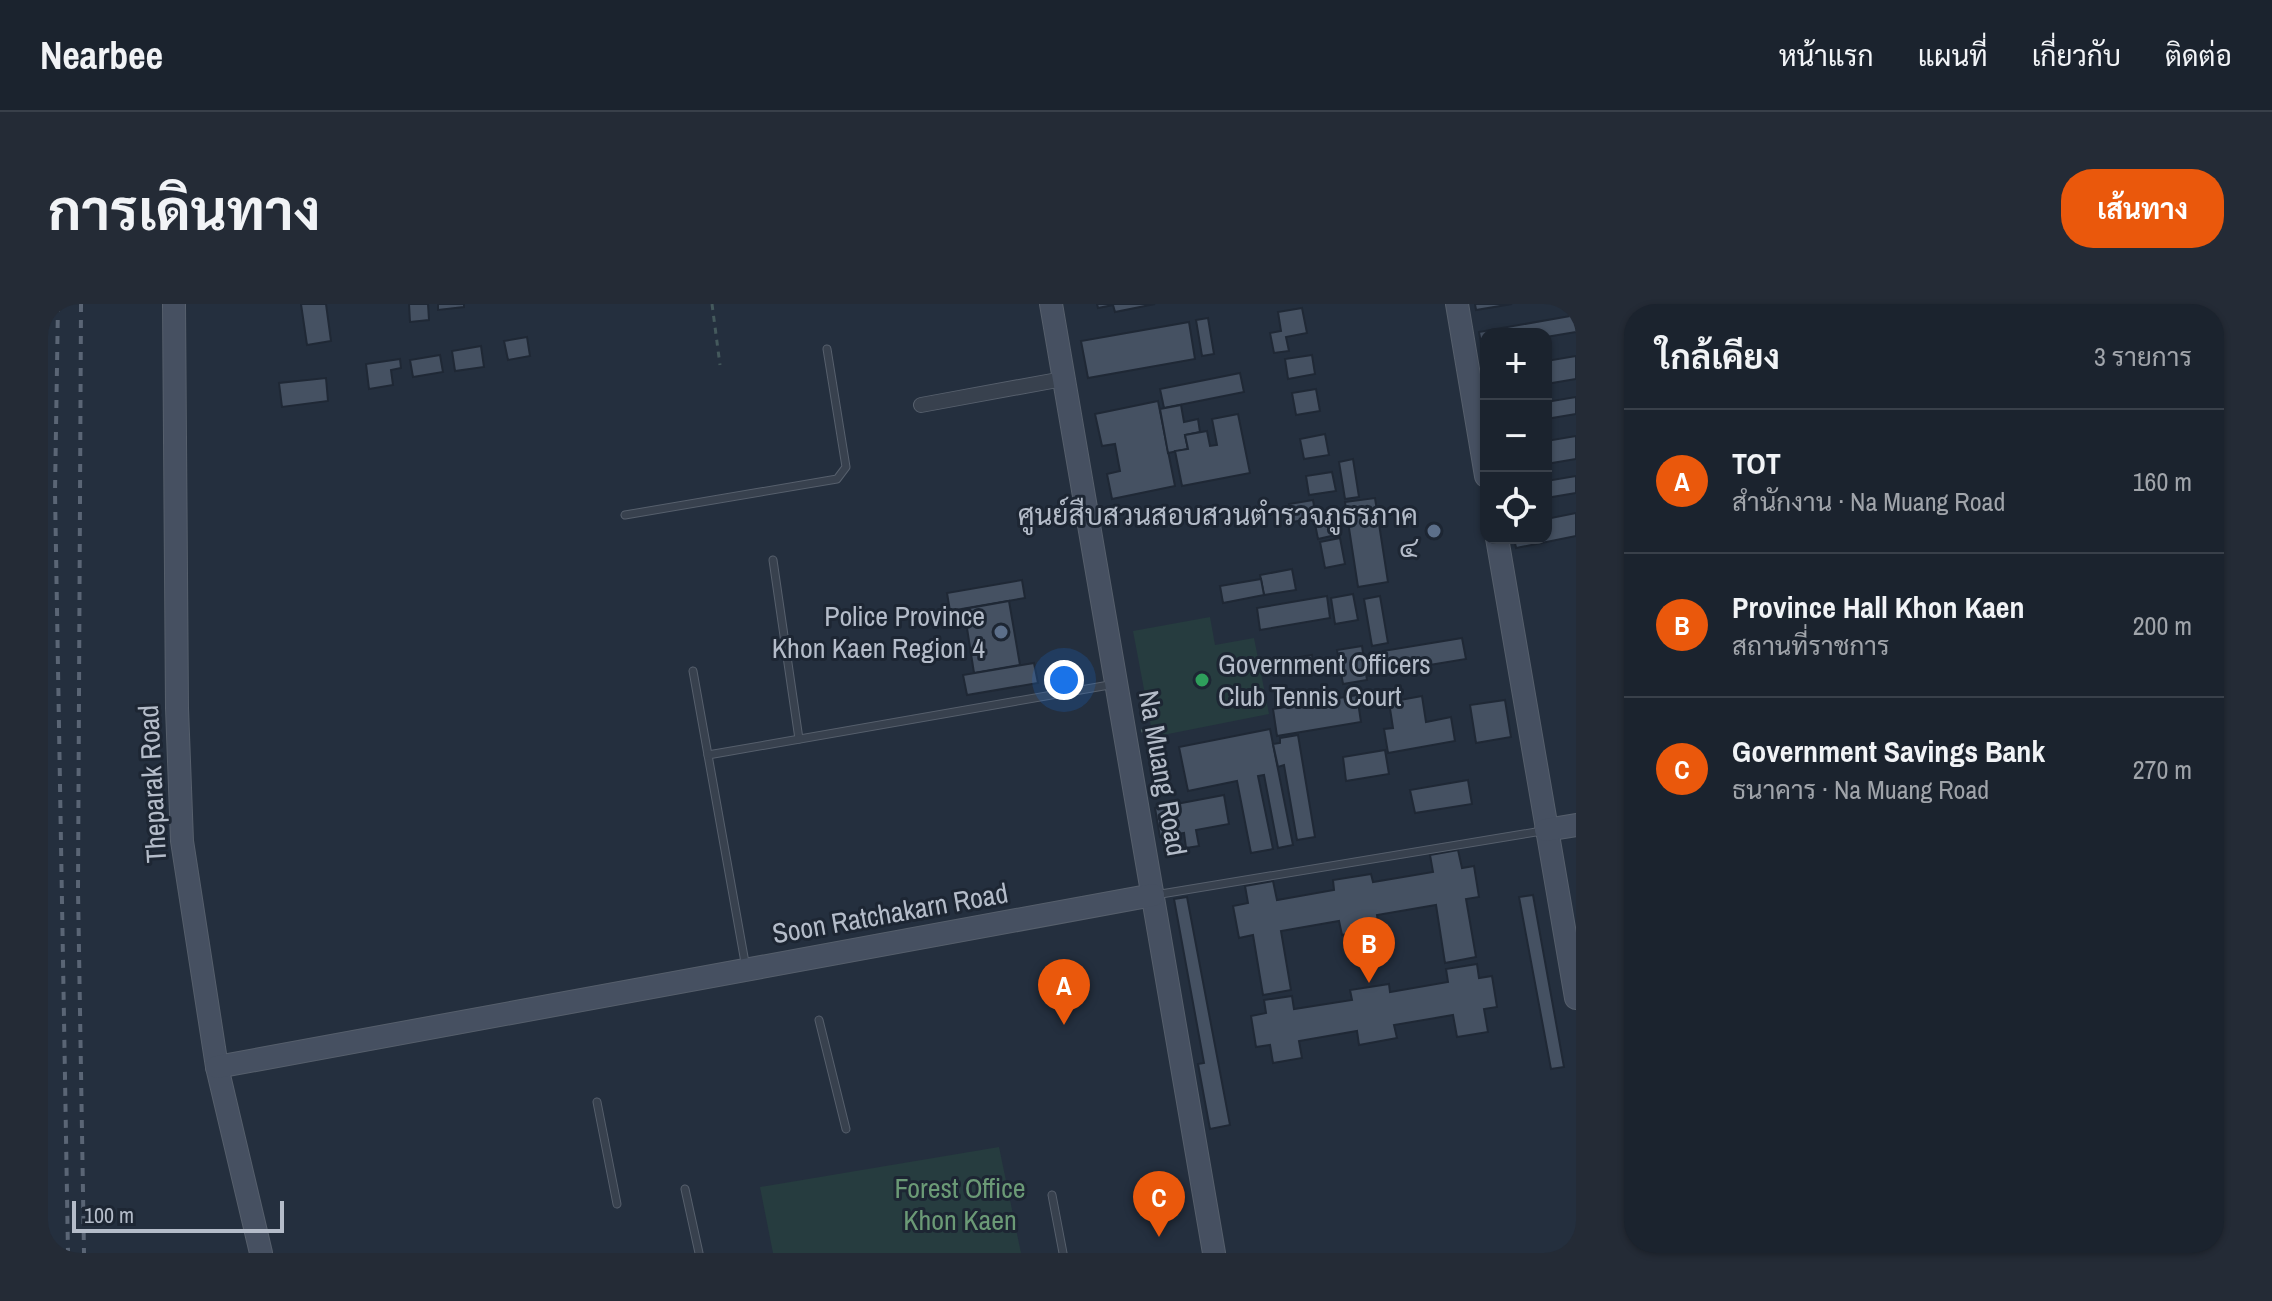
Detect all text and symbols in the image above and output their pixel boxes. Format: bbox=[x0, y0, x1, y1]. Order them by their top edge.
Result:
text: Nearbee bbox=[40, 30, 163, 81]
text: หน้าแรก bbox=[1779, 37, 1874, 75]
text: แผนที่ bbox=[1918, 37, 1988, 75]
text: เกี่ยวกับ bbox=[2032, 37, 2121, 75]
text: ติดต่อ bbox=[2165, 37, 2232, 75]
button: เส้นทาง bbox=[2061, 169, 2224, 248]
text: การเดินทาง bbox=[48, 172, 320, 247]
map controls bbox=[1480, 328, 1552, 544]
button: + bbox=[1480, 328, 1552, 400]
text: ใกล้เคียง bbox=[1656, 334, 1780, 380]
text: 3 รายการ bbox=[2094, 339, 2192, 374]
button: − bbox=[1480, 400, 1552, 472]
text: TOT bbox=[1732, 443, 1781, 483]
text: A bbox=[1674, 464, 1690, 499]
text: 160 m bbox=[2133, 464, 2192, 499]
button: locate bbox=[1480, 472, 1552, 544]
text: สำนักงาน · Na Muang Road bbox=[1732, 484, 2005, 519]
place label: ศูนย์สืบสวนสอบสวนตำรวจภูธรภาค ๔ bbox=[1018, 496, 1419, 566]
marker: ศูนย์สืบสวนสอบสวนตำรวจภูธรภาค ๔ bbox=[1425, 522, 1443, 540]
text: Province Hall Khon Kaen bbox=[1732, 587, 2025, 627]
place label: Police Province Khon Kaen Region 4 bbox=[772, 597, 985, 667]
text: B bbox=[1674, 608, 1690, 643]
text: 200 m bbox=[2133, 608, 2192, 643]
marker: Police Province Khon Kaen Region 4 bbox=[992, 623, 1010, 641]
text: สถานที่ราชการ bbox=[1732, 628, 1890, 663]
place label: Government Officers Club Tennis Court bbox=[1218, 645, 1431, 715]
your location bbox=[1044, 660, 1084, 700]
marker: Government Officers Club Tennis Court bbox=[1193, 671, 1211, 689]
street label: Na Muang Road bbox=[1130, 687, 1196, 859]
street label: Theparak Road bbox=[129, 704, 175, 864]
text: Government Savings Bank bbox=[1732, 731, 2045, 771]
text: C bbox=[1674, 752, 1690, 787]
text: 270 m bbox=[2133, 752, 2192, 787]
text: ธนาคาร · Na Muang Road bbox=[1732, 772, 1989, 807]
street label: Soon Ratchakarn Road bbox=[769, 874, 1011, 952]
pin: B bbox=[1343, 917, 1395, 983]
pin: A bbox=[1038, 959, 1090, 1025]
park label: Forest Office Khon Kaen bbox=[894, 1169, 1026, 1239]
pin: C bbox=[1133, 1171, 1185, 1237]
scale bar bbox=[72, 1197, 284, 1233]
text: 100 m bbox=[84, 1200, 134, 1230]

